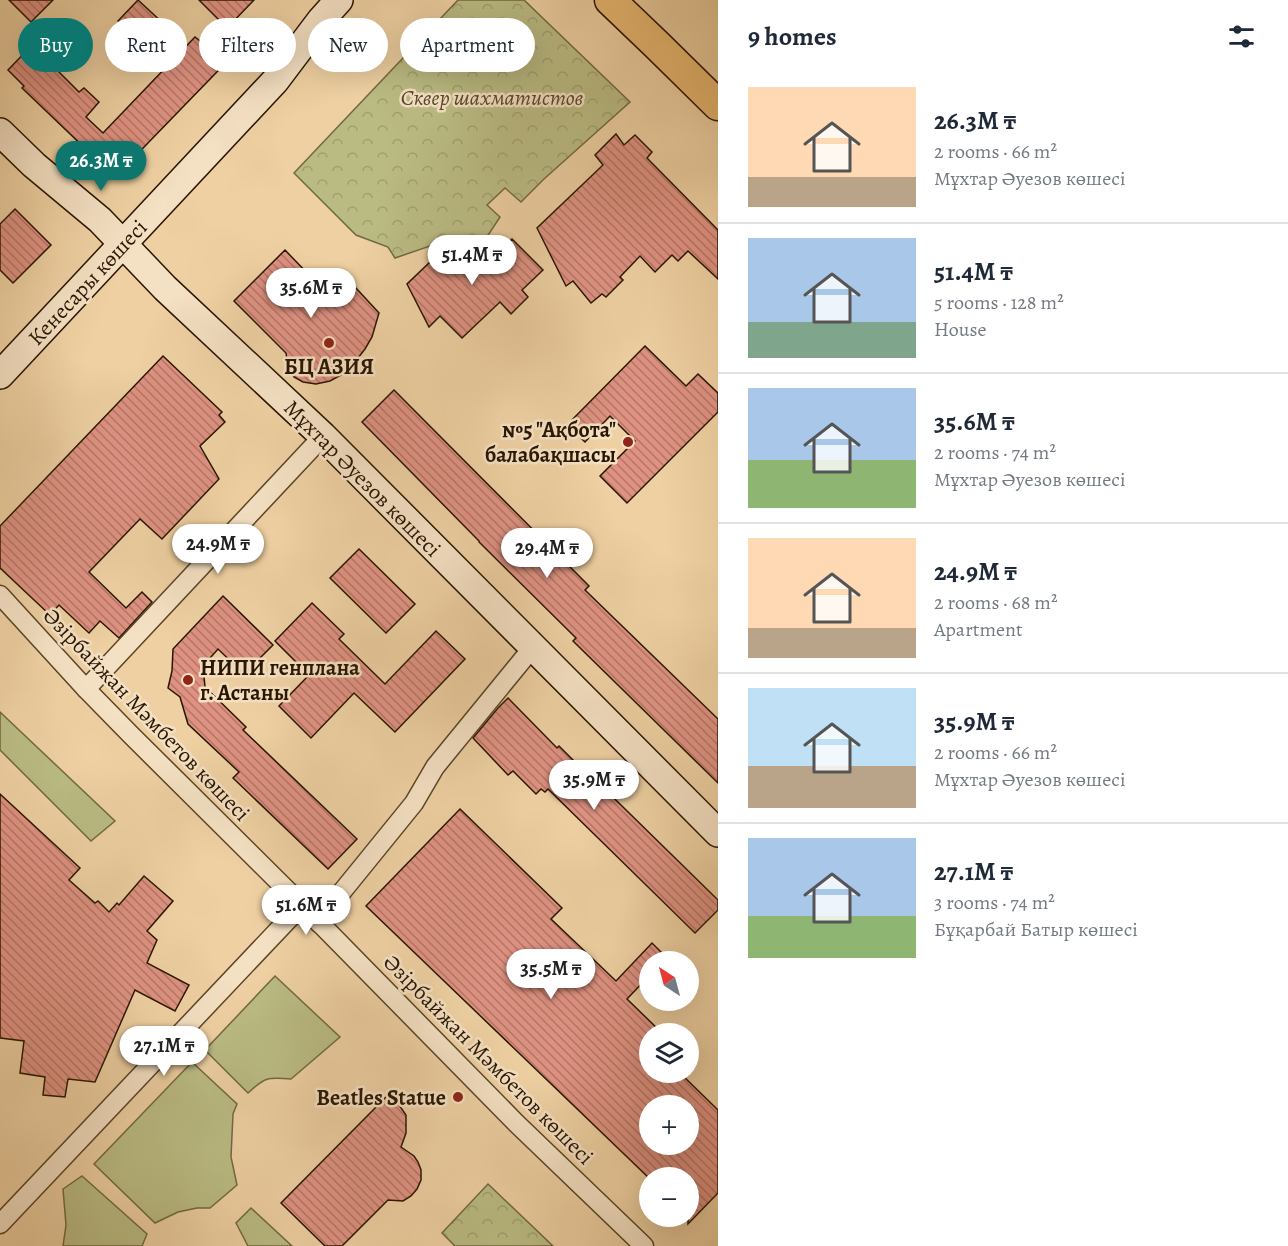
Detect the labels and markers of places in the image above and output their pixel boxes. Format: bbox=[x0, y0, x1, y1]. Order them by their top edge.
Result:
pin: 26.3M ₸ bbox=[46, 141, 156, 192]
pin: 51.4M ₸ bbox=[417, 235, 527, 286]
pin: 35.6M ₸ bbox=[256, 268, 366, 319]
marker: БЦ АЗИЯ bbox=[322, 336, 336, 350]
place label: БЦ АЗИЯ bbox=[284, 352, 374, 382]
place label: №5 "Ақбота" балабақшасы bbox=[485, 415, 616, 470]
marker: №5 "Ақбота" балабақшасы bbox=[621, 435, 635, 449]
pin: 24.9M ₸ bbox=[163, 524, 273, 575]
pin: 29.4M ₸ bbox=[492, 528, 602, 579]
place label: НИПИ генплана г. Астаны bbox=[200, 653, 360, 708]
marker: НИПИ генплана г. Астаны bbox=[181, 673, 195, 687]
pin: 35.9M ₸ bbox=[539, 760, 649, 811]
pin: 51.6M ₸ bbox=[251, 885, 361, 936]
pin: 35.5M ₸ bbox=[496, 949, 606, 1000]
pin: 27.1M ₸ bbox=[109, 1026, 219, 1077]
place label: Beatles Statue bbox=[316, 1083, 446, 1113]
marker: Beatles Statue bbox=[451, 1090, 465, 1104]

